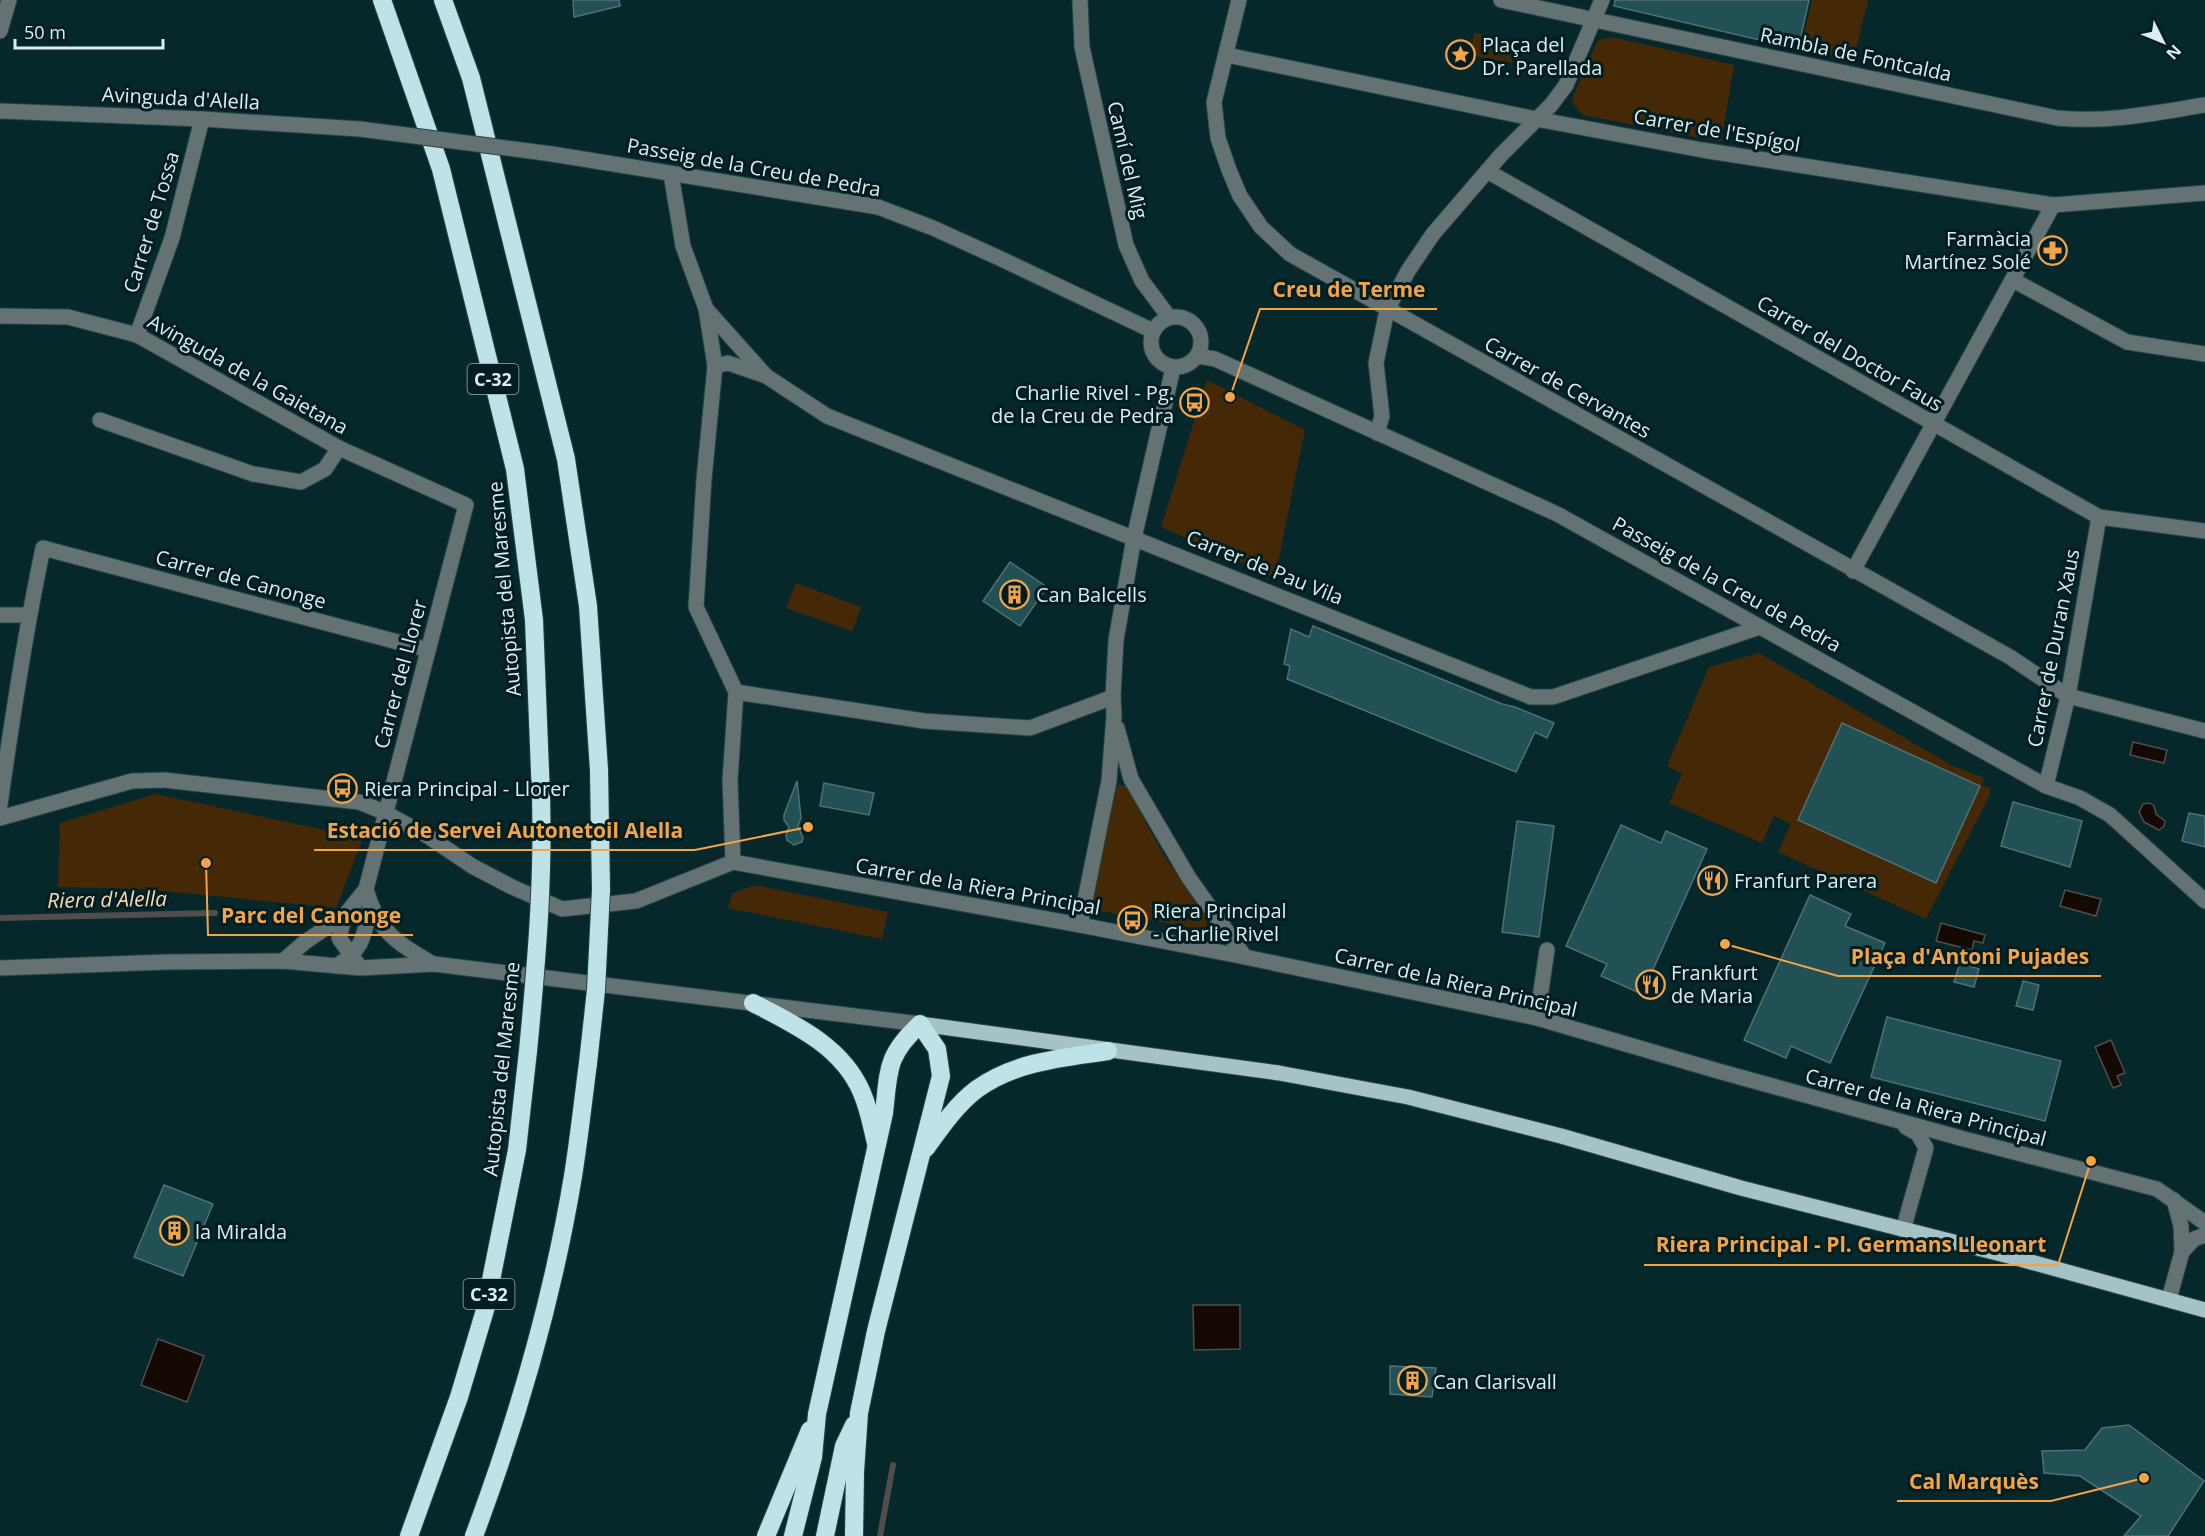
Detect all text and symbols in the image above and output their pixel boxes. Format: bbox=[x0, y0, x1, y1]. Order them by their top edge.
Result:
scale bar bbox=[15, 12, 164, 50]
north arrow bbox=[2133, 12, 2193, 72]
text: 50 m bbox=[24, 20, 66, 44]
street label: Rambla de Fontcalda bbox=[1758, 21, 1954, 87]
place label: Plaça del Dr. Parellada bbox=[1482, 31, 1602, 81]
place icon: Plaça del Dr. Parellada bbox=[1445, 39, 1477, 71]
text: N bbox=[2161, 40, 2186, 64]
street label: Avinguda d'Alella bbox=[101, 80, 261, 116]
street label: Camí del Mig bbox=[1101, 98, 1155, 222]
street label: Carrer de l'Espígol bbox=[1632, 102, 1802, 158]
street label: Passeig de la Creu de Pedra bbox=[625, 131, 883, 203]
street label: Carrer de Tossa bbox=[117, 148, 185, 296]
place label: Farmàcia Martínez Solé bbox=[1904, 225, 2031, 275]
pharmacy icon: Farmàcia Martínez Solé bbox=[2036, 234, 2068, 266]
callout: Creu de Terme bbox=[1260, 270, 1437, 309]
text: Creu de Terme bbox=[1273, 275, 1425, 303]
street label: Carrer del Doctor Faus bbox=[1752, 289, 1948, 417]
street label: Avinguda de la Gaietana bbox=[143, 308, 353, 440]
street label: Carrer de Cervantes bbox=[1480, 330, 1656, 444]
road number: C-32 bbox=[468, 364, 518, 394]
place label: Charlie Rivel - Pg. de la Creu de Pedra bbox=[991, 379, 1174, 429]
bus stop icon: Charlie Rivel - Pg. de la Creu de Pedra bbox=[1179, 387, 1211, 419]
street label: Autopista del Maresme bbox=[481, 480, 527, 698]
street label: Passeig de la Creu de Pedra bbox=[1608, 510, 1846, 658]
street label: Carrer de Pau Vila bbox=[1182, 523, 1348, 611]
street label: Carrer de Canonge bbox=[153, 543, 329, 615]
street label: Carrer de Duran Xaus bbox=[2021, 547, 2085, 749]
building icon: Can Balcells bbox=[999, 578, 1031, 610]
place label: Can Balcells bbox=[1036, 581, 1147, 608]
street label: Carrer del Llorer bbox=[367, 596, 433, 752]
bus stop icon: Riera Principal - Llorer bbox=[327, 772, 359, 804]
place label: Riera Principal - Llorer bbox=[364, 775, 570, 802]
callout: Estació de Servei Autonetoil Alella bbox=[314, 811, 695, 850]
text: Estació de Servei Autonetoil Alella bbox=[327, 816, 683, 844]
street label: Carrer de la Riera Principal bbox=[853, 851, 1103, 921]
restaurant icon: Franfurt Parera bbox=[1697, 864, 1729, 896]
place label: Franfurt Parera bbox=[1734, 867, 1877, 894]
water label: Riera d'Alella bbox=[47, 884, 167, 914]
callout: Parc del Canonge bbox=[208, 896, 413, 935]
place label: Riera Principal - Charlie Rivel bbox=[1153, 897, 1287, 947]
text: Parc del Canonge bbox=[221, 901, 401, 929]
bus stop icon: Riera Principal - Charlie Rivel bbox=[1116, 905, 1148, 937]
callout: Plaça d'Antoni Pujades bbox=[1838, 937, 2101, 976]
street label: Carrer de la Riera Principal bbox=[1332, 941, 1580, 1023]
text: Plaça d'Antoni Pujades bbox=[1851, 942, 2089, 970]
place label: Frankfurt de Maria bbox=[1671, 959, 1758, 1009]
street label: Autopista del Maresme bbox=[476, 960, 526, 1178]
restaurant icon: Frankfurt de Maria bbox=[1634, 968, 1666, 1000]
street label: Carrer de la Riera Principal bbox=[1803, 1062, 2049, 1152]
building icon: la Miralda bbox=[158, 1215, 190, 1247]
place label: la Miralda bbox=[195, 1218, 287, 1245]
callout: Riera Principal - Pl. Germans Lleonart bbox=[1644, 1226, 2058, 1265]
text: Riera Principal - Pl. Germans Lleonart bbox=[1656, 1230, 2046, 1258]
road number: C-32 bbox=[464, 1279, 514, 1309]
building icon: Can Clarisvall bbox=[1396, 1365, 1428, 1397]
place label: Can Clarisvall bbox=[1433, 1368, 1557, 1395]
callout: Cal Marquès bbox=[1897, 1462, 2051, 1501]
text: Cal Marquès bbox=[1909, 1467, 2039, 1495]

